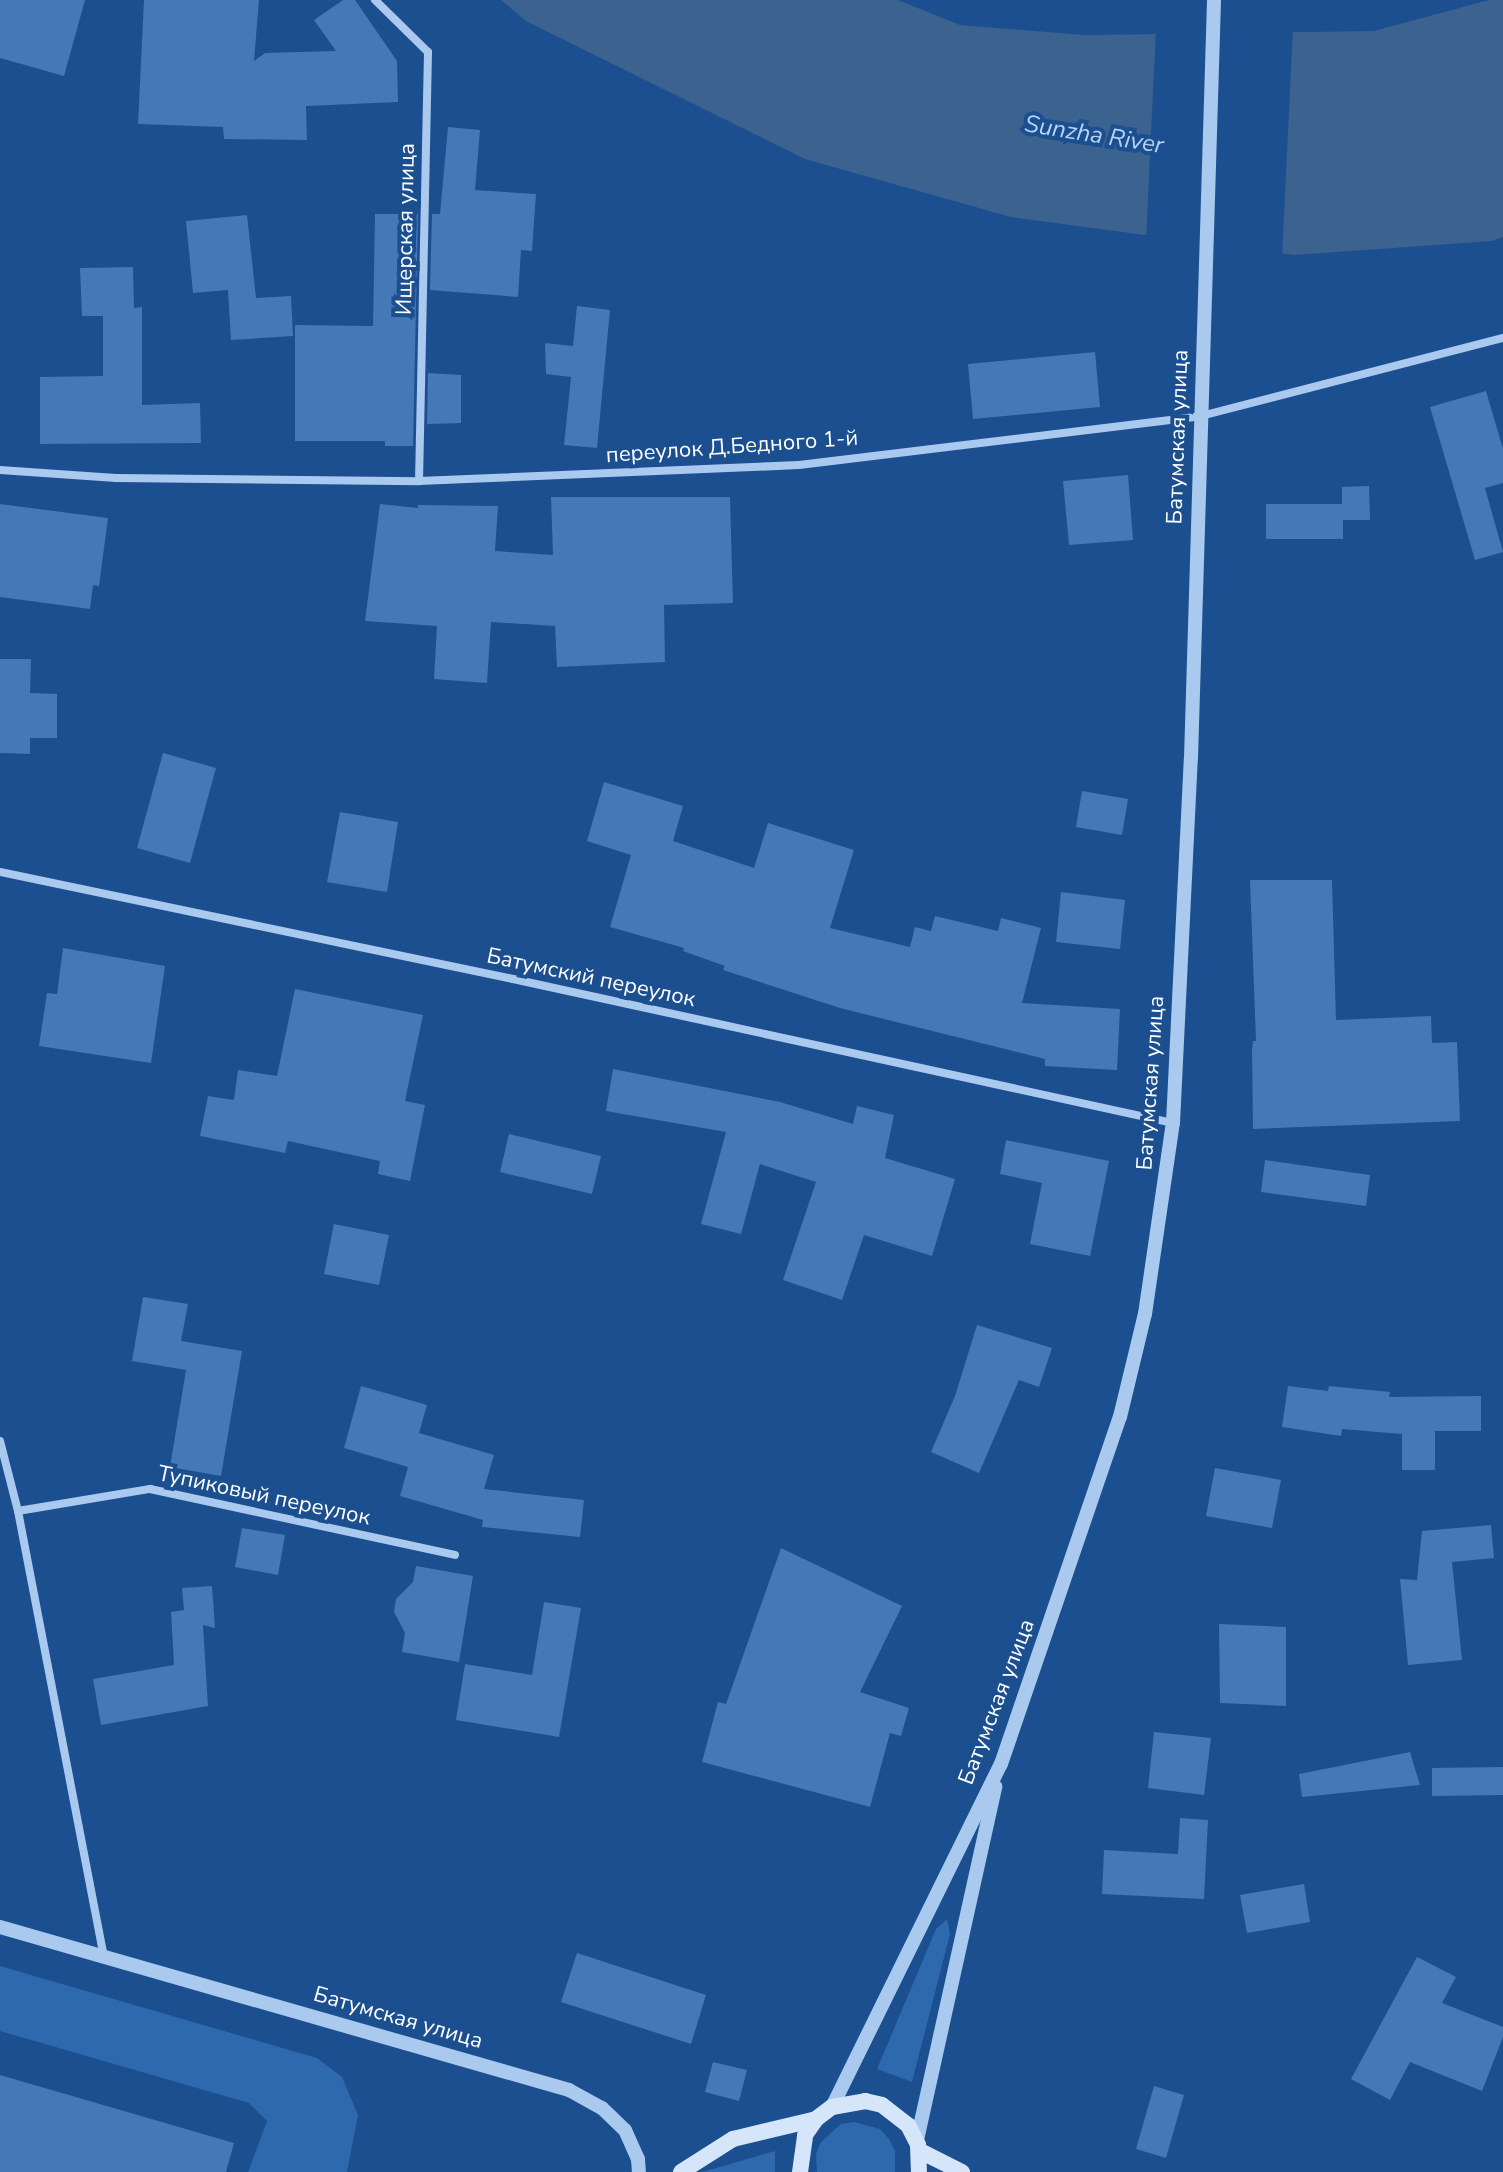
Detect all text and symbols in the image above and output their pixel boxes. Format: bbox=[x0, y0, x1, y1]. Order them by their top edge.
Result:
water label: Sunzha River bbox=[1022, 110, 1166, 160]
street label: Ищерская улица bbox=[391, 143, 421, 315]
street label: Батумская улица bbox=[1162, 349, 1194, 525]
street label: переулок Д.Бедного 1-й bbox=[605, 425, 859, 469]
street label: Батумский переулок bbox=[484, 943, 698, 1013]
street label: Батумская улица bbox=[1132, 995, 1170, 1171]
street label: Тупиковый переулок bbox=[155, 1461, 373, 1531]
street label: Батумская улица bbox=[953, 1616, 1041, 1788]
street label: Батумская улица bbox=[310, 1981, 486, 2055]

